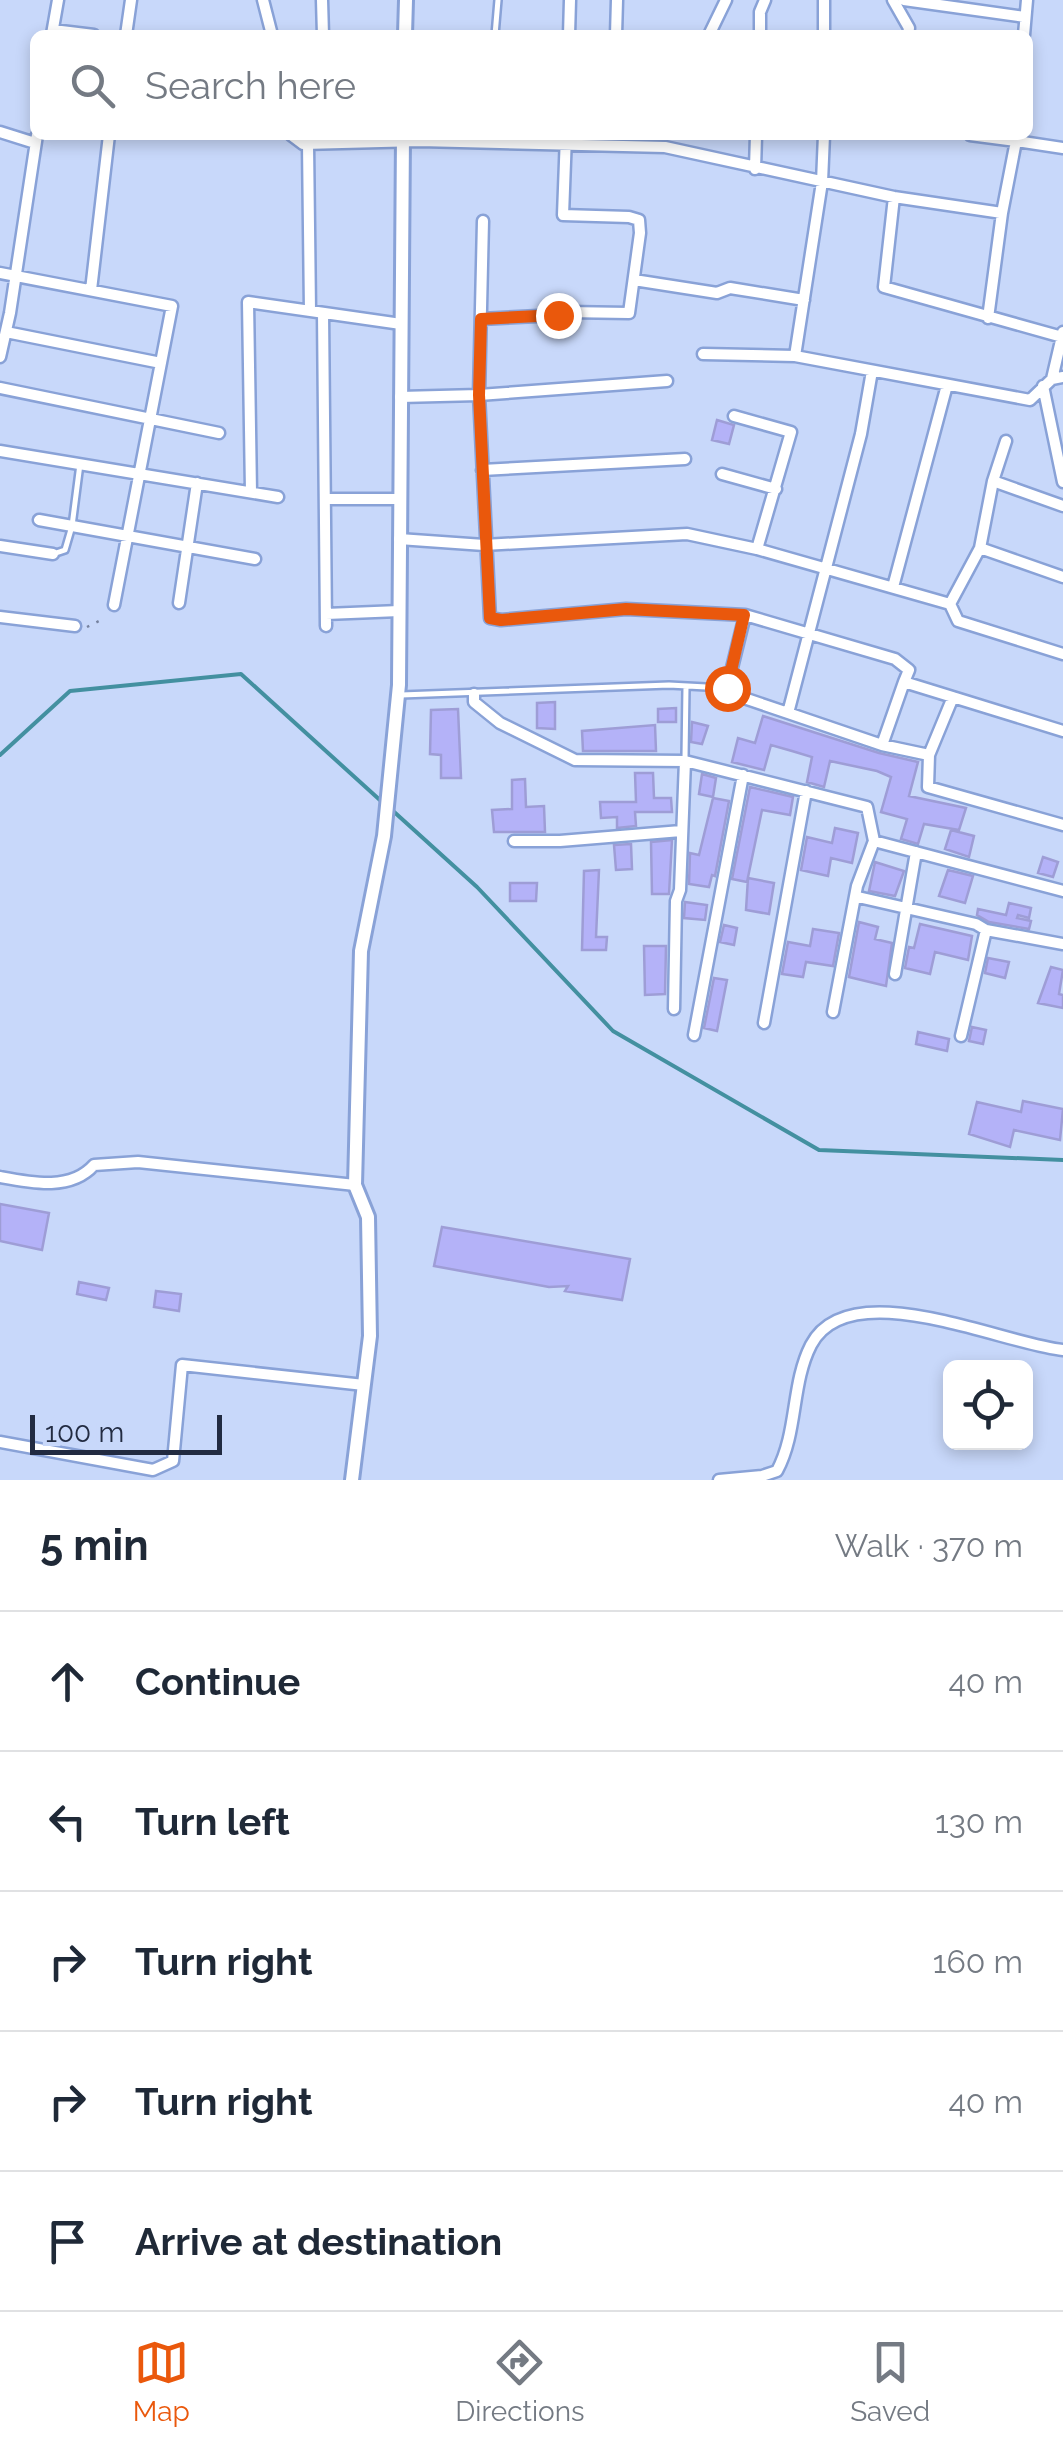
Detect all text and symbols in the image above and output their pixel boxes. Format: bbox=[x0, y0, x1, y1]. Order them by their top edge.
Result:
search box bbox=[30, 30, 1033, 140]
icon: search bbox=[65, 58, 120, 113]
text: Search here bbox=[145, 63, 356, 108]
route end bbox=[536, 293, 582, 339]
route start bbox=[705, 666, 751, 712]
map controls bbox=[943, 1360, 1033, 1450]
button: locate bbox=[943, 1360, 1033, 1450]
scale bar bbox=[30, 1410, 222, 1454]
text: 100 m bbox=[45, 1416, 124, 1449]
text: 5 min bbox=[40, 1521, 149, 1570]
text: Walk · 370 m bbox=[835, 1527, 1023, 1564]
icon: ahead bbox=[40, 1654, 95, 1709]
text: Continue bbox=[135, 1659, 300, 1704]
text: 40 m bbox=[948, 1663, 1023, 1700]
icon: left bbox=[40, 1794, 95, 1849]
text: Turn left bbox=[135, 1799, 290, 1844]
text: 130 m bbox=[935, 1803, 1023, 1840]
icon: right bbox=[40, 1934, 95, 1989]
text: Turn right bbox=[135, 1939, 312, 1984]
text: 160 m bbox=[933, 1943, 1023, 1980]
icon: right bbox=[40, 2074, 95, 2129]
text: Turn right bbox=[135, 2079, 312, 2124]
text: 40 m bbox=[948, 2083, 1023, 2120]
icon: arrive bbox=[40, 2214, 95, 2269]
text: Arrive at destination bbox=[135, 2219, 502, 2264]
tab: Map bbox=[133, 2335, 190, 2428]
tab: Directions bbox=[455, 2335, 585, 2428]
tab: Saved bbox=[850, 2335, 930, 2428]

